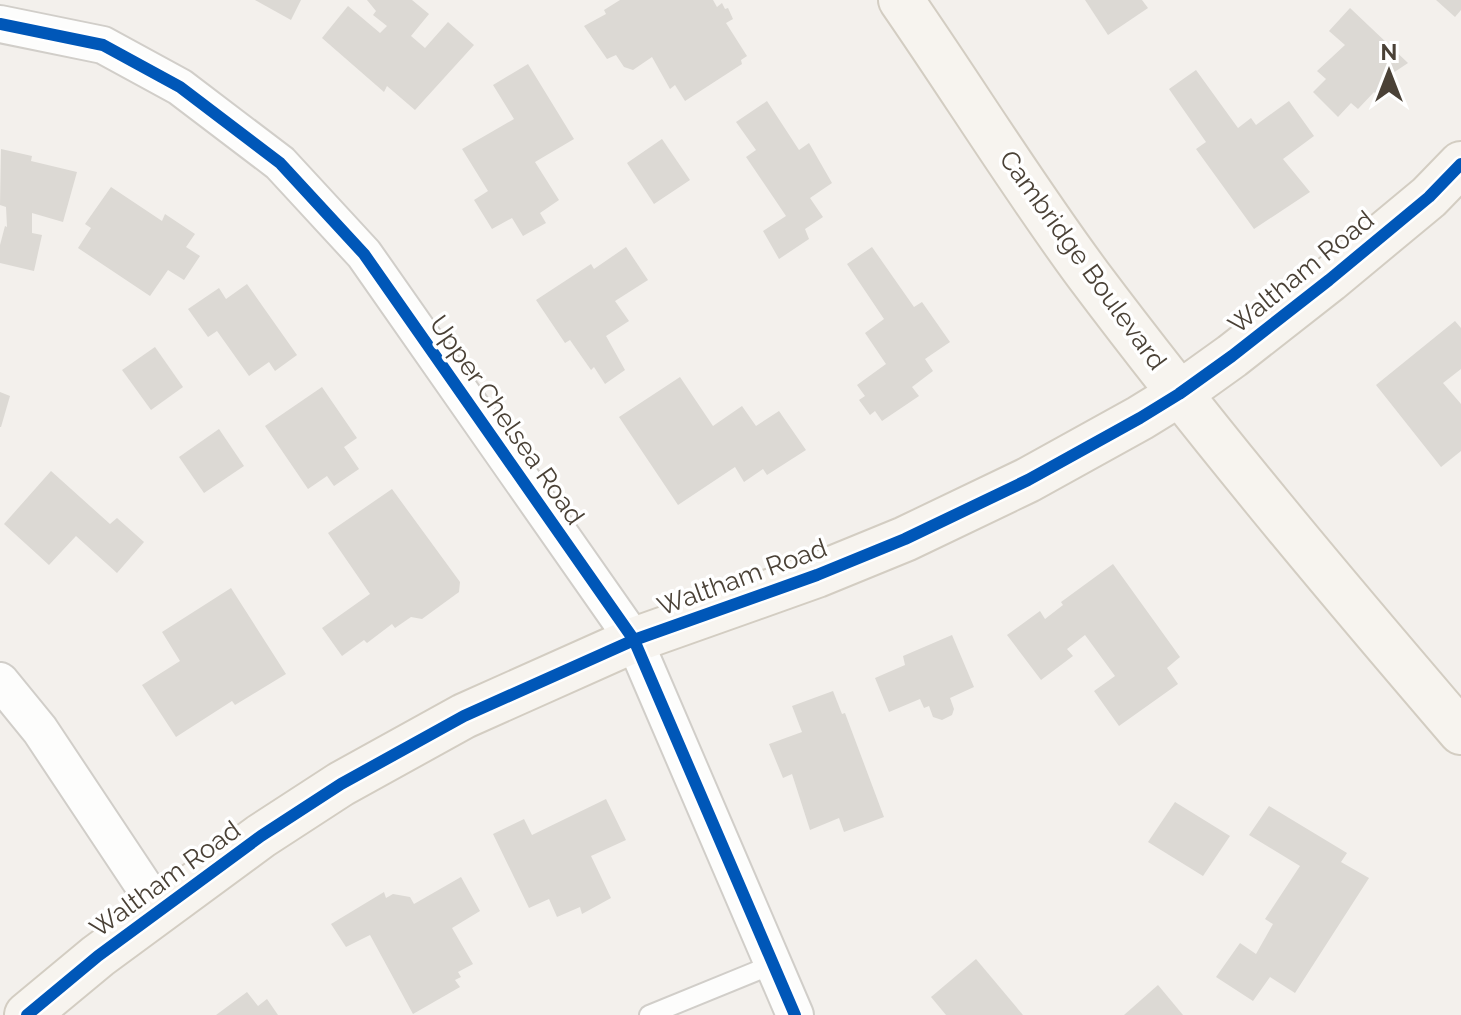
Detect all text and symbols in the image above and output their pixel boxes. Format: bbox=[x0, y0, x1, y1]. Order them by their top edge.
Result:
north arrow bbox=[1349, 32, 1429, 112]
text: N bbox=[1381, 39, 1397, 65]
street label: Cambridge Boulevard bbox=[993, 145, 1173, 375]
street label: Waltham Road bbox=[1222, 204, 1380, 340]
street label: Upper Chelsea Road bbox=[424, 310, 590, 530]
street label: Waltham Road bbox=[653, 532, 831, 622]
street label: Waltham Road bbox=[84, 815, 246, 943]

